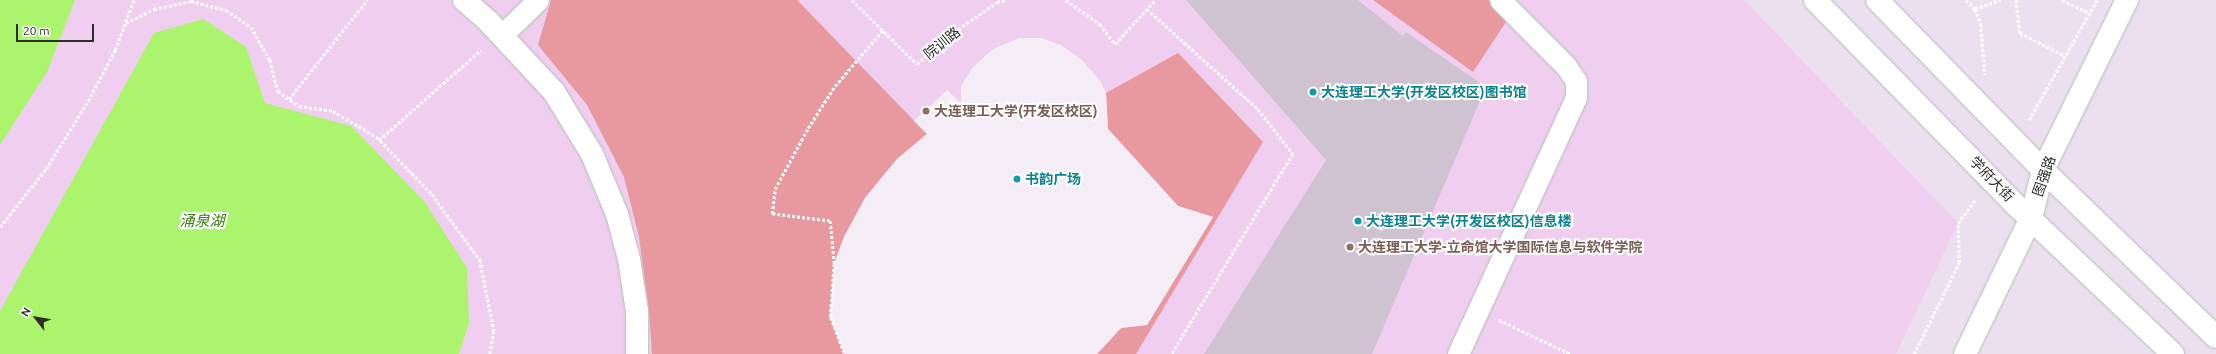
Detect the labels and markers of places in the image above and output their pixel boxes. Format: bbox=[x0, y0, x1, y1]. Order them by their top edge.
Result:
place label: 大连理工大学(开发区校区)图书馆 bbox=[1321, 84, 1527, 100]
marker: 大连理工大学(开发区校区)图书馆 bbox=[1308, 87, 1318, 97]
place label: 大连理工大学(开发区校区) bbox=[934, 103, 1098, 119]
marker: 大连理工大学(开发区校区) bbox=[921, 106, 931, 116]
place label: 书韵广场 bbox=[1025, 171, 1081, 187]
marker: 书韵广场 bbox=[1012, 174, 1022, 184]
place label: 大连理工大学(开发区校区)信息楼 bbox=[1366, 213, 1572, 229]
marker: 大连理工大学(开发区校区)信息楼 bbox=[1353, 216, 1363, 226]
place label: 大连理工大学-立命馆大学国际信息与软件学院 bbox=[1358, 239, 1643, 255]
marker: 大连理工大学-立命馆大学国际信息与软件学院 bbox=[1345, 242, 1355, 252]

